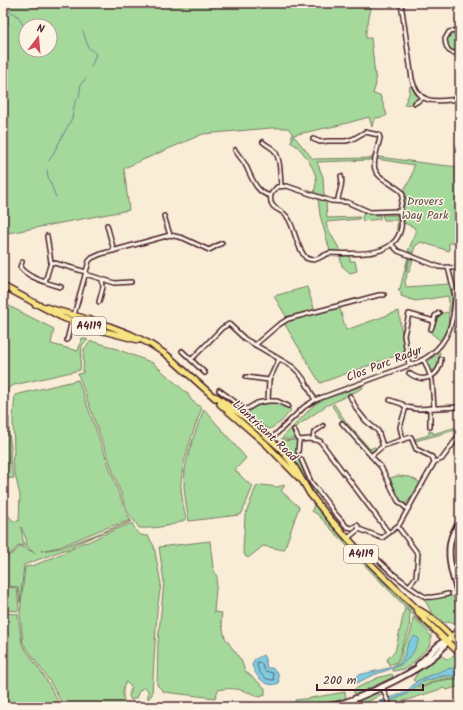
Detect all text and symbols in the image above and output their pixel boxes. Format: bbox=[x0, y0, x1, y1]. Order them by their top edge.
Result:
north arrow bbox=[18, 18, 58, 58]
text: N bbox=[35, 20, 46, 39]
park label: Drovers Way Park bbox=[401, 192, 449, 225]
road number: A4119 bbox=[72, 317, 106, 335]
street label: Clos Parc Radyr bbox=[343, 340, 426, 387]
street label: Llantrisant Road bbox=[228, 396, 303, 467]
road number: A4119 bbox=[344, 545, 378, 563]
scale bar bbox=[317, 666, 423, 692]
text: 200 m bbox=[323, 671, 357, 690]

